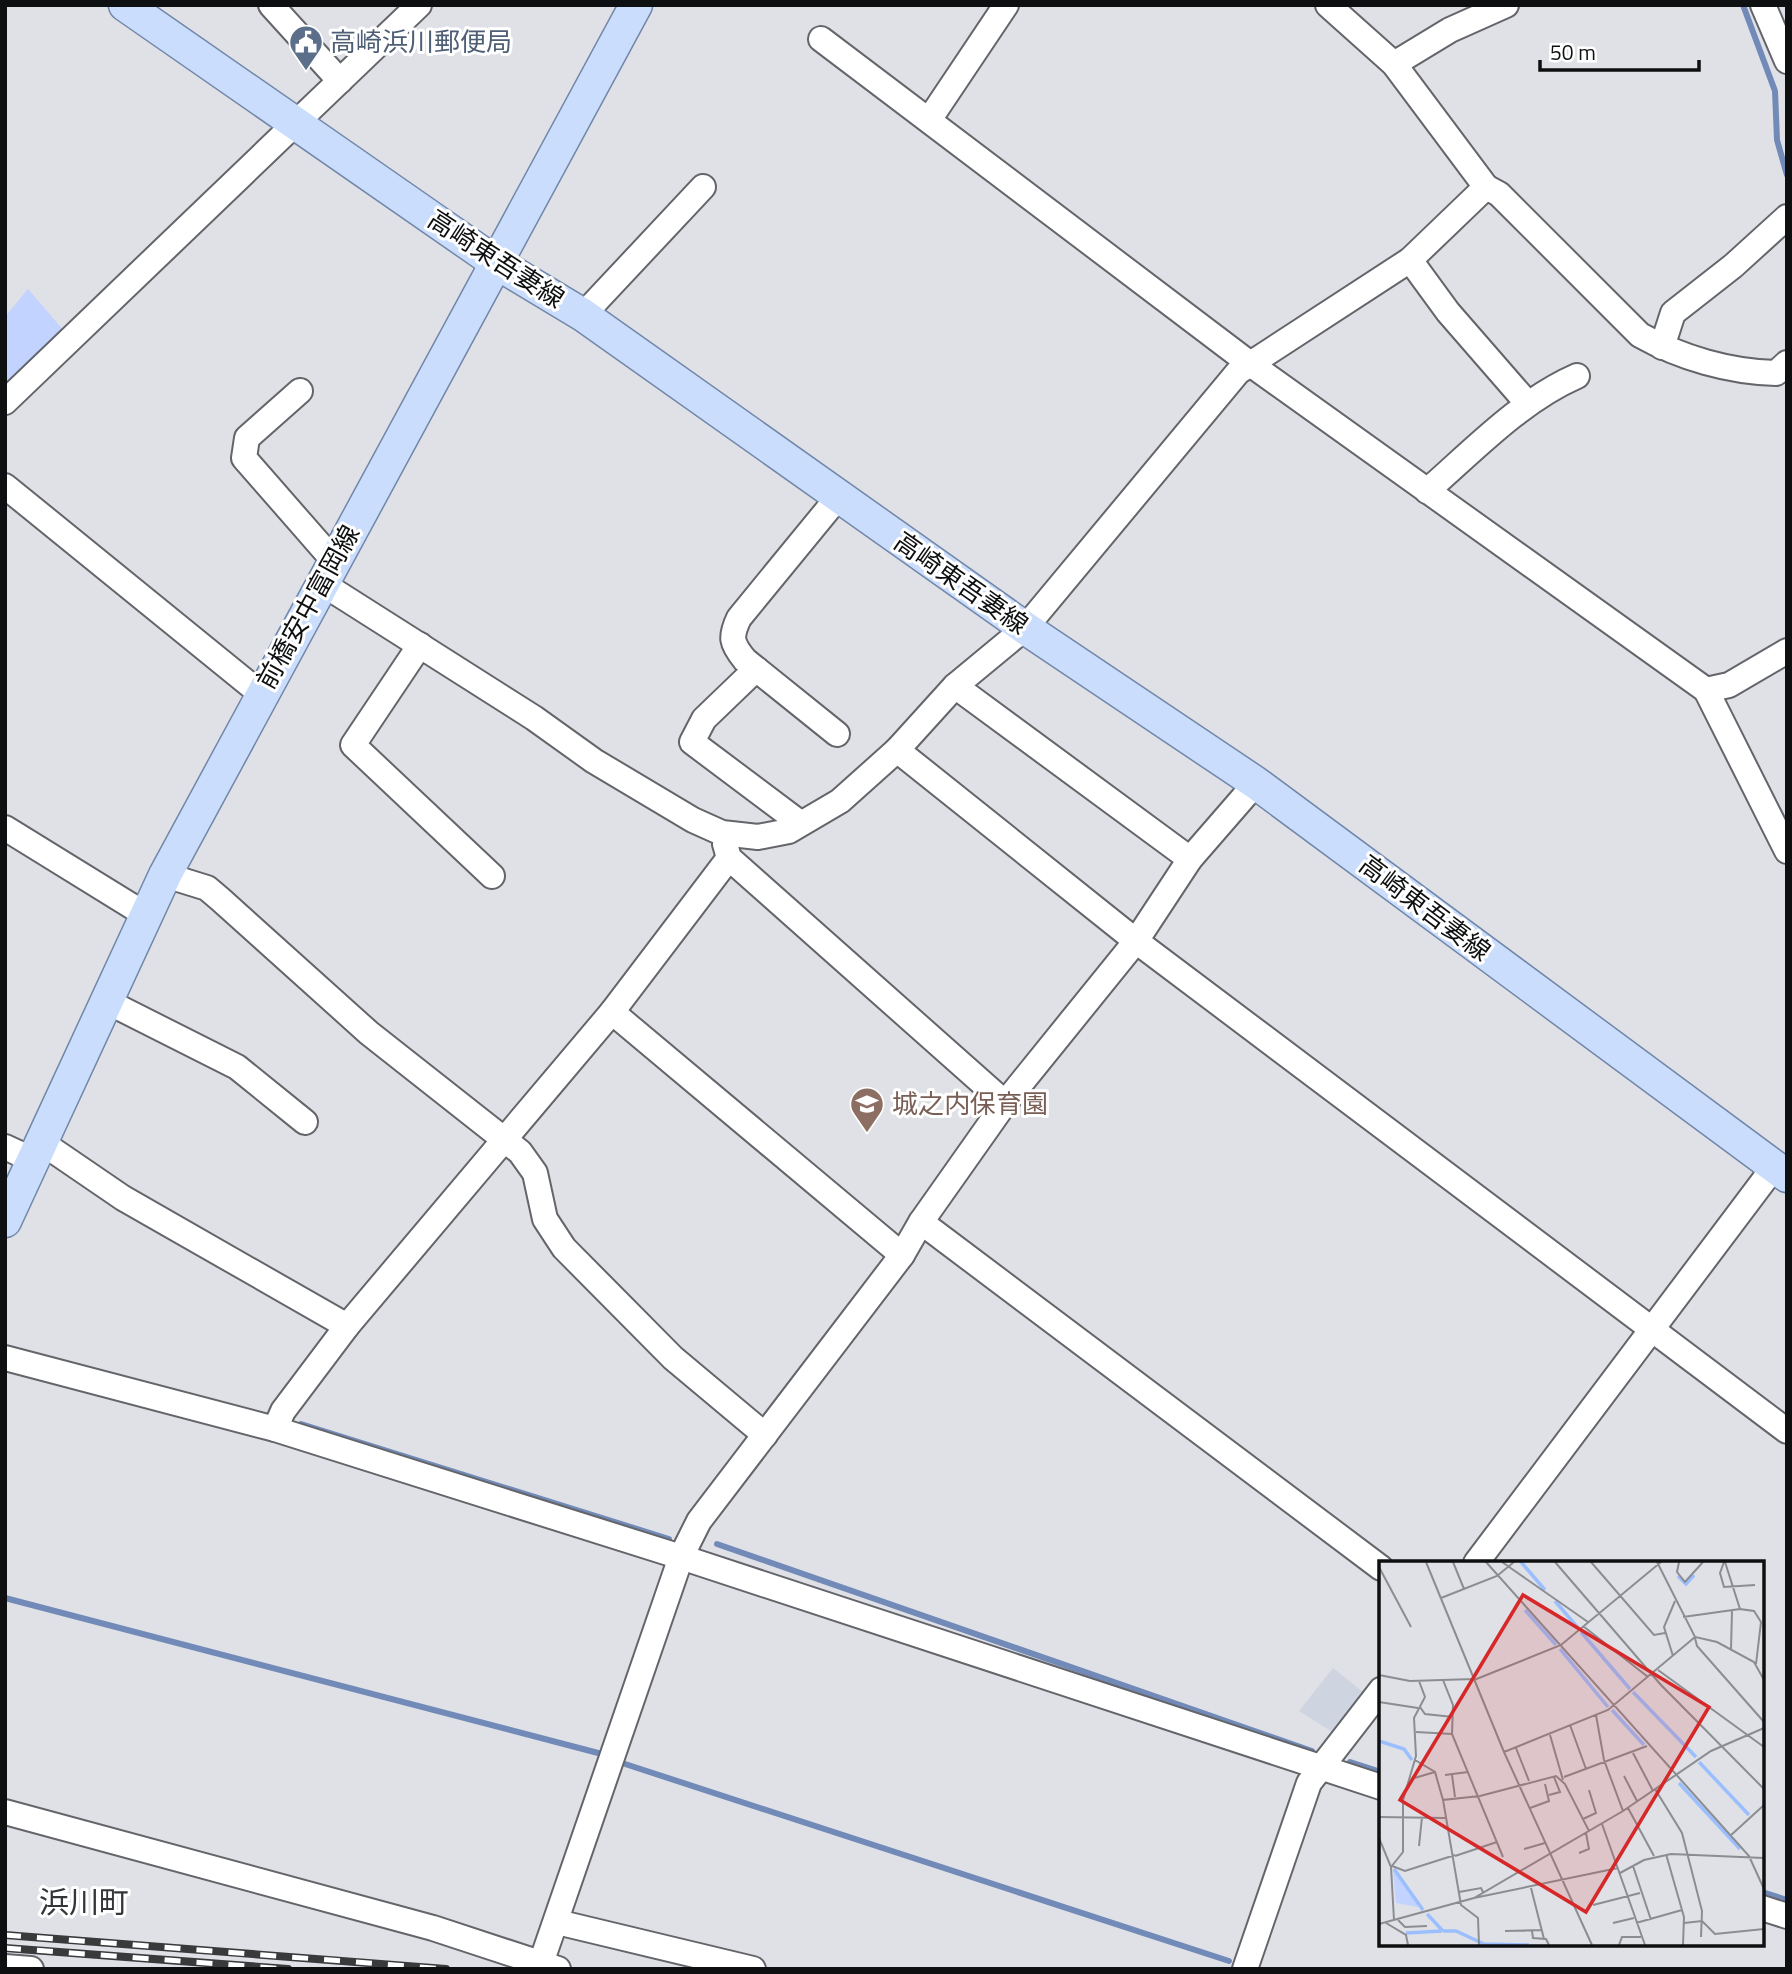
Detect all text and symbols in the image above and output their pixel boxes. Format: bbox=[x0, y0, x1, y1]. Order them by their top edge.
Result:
place label: 高崎浜川郵便局 bbox=[330, 22, 512, 61]
public building icon: 高崎浜川郵便局 bbox=[287, 23, 325, 72]
scale bar bbox=[1540, 28, 1699, 72]
text: 50 m bbox=[1550, 36, 1596, 68]
street label: 高崎東吾妻線 bbox=[420, 200, 572, 317]
street label: 前橋安中富岡線 bbox=[246, 518, 369, 696]
street label: 高崎東吾妻線 bbox=[886, 522, 1036, 643]
street label: 高崎東吾妻線 bbox=[1351, 845, 1499, 970]
place label: 城之内保育園 bbox=[892, 1084, 1048, 1123]
school or university icon: 城之内保育園 bbox=[848, 1085, 886, 1134]
inset map bbox=[1379, 1561, 1764, 1946]
district label: 浜川町 bbox=[39, 1879, 129, 1925]

